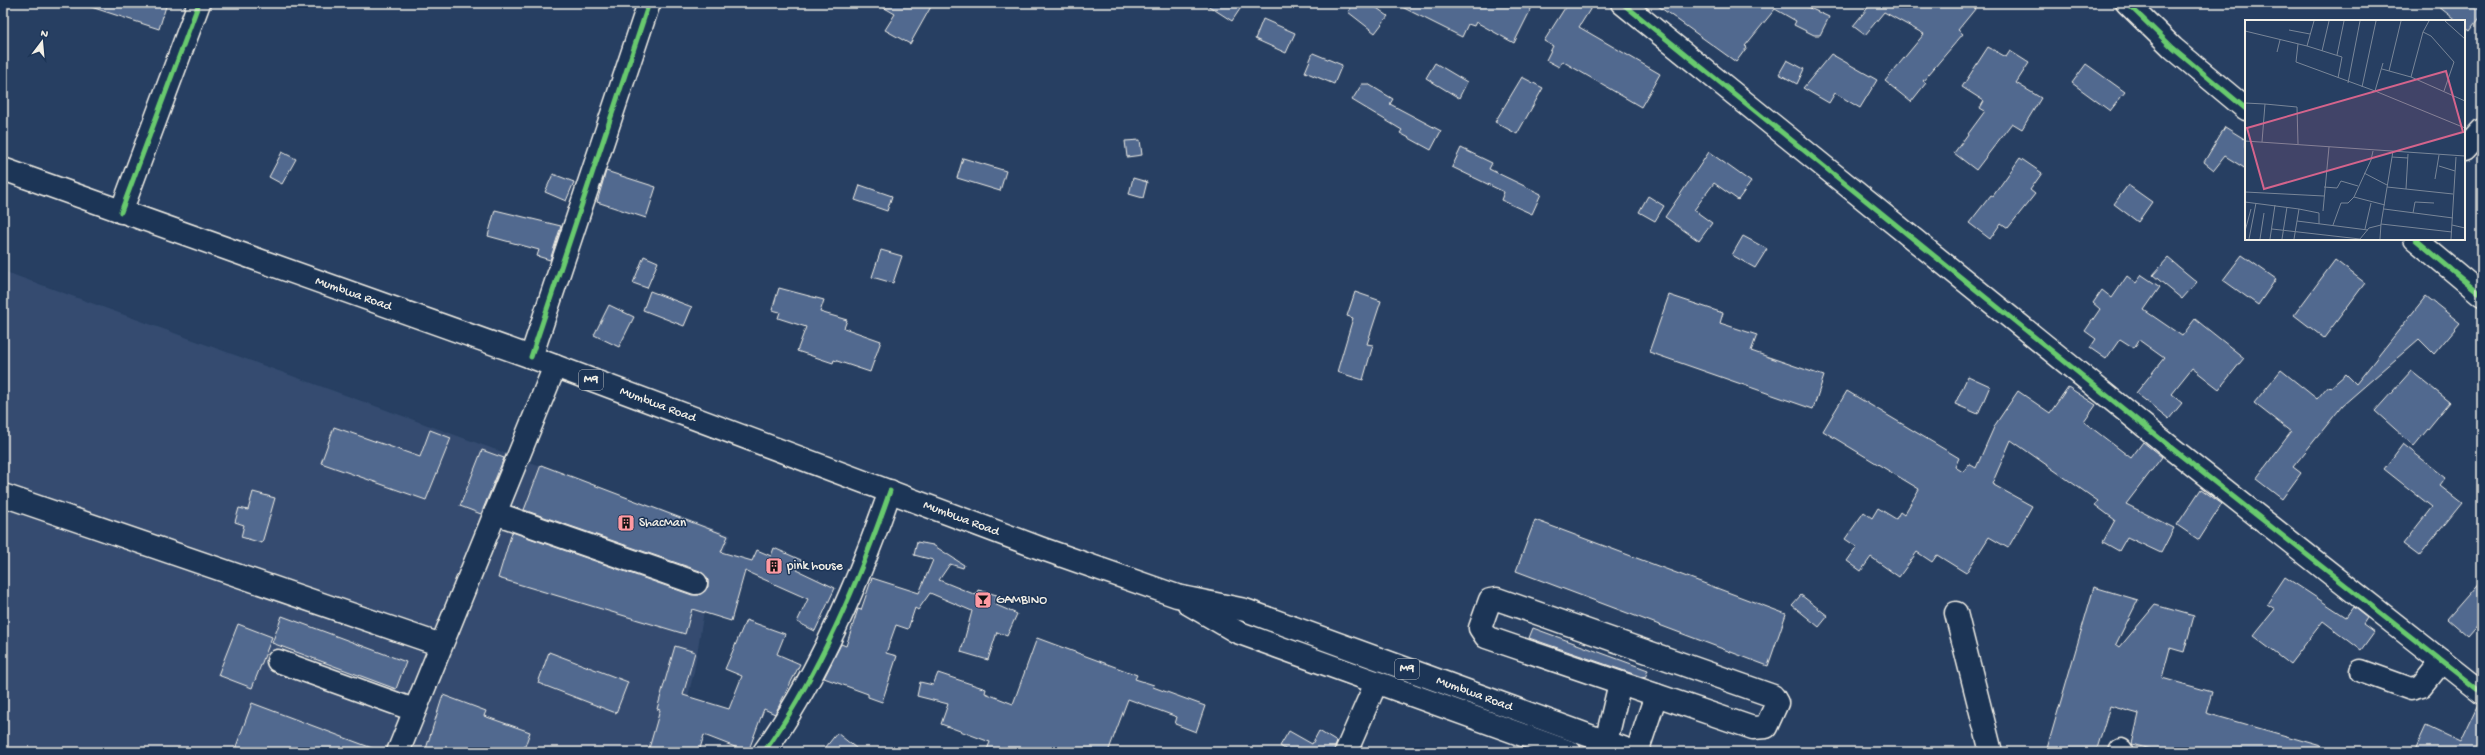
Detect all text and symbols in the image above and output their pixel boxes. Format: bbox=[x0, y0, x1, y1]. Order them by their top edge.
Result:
inset map bbox=[2245, 20, 2465, 240]
north arrow bbox=[22, 22, 62, 62]
text: N bbox=[39, 28, 49, 41]
street label: Mumbwa Road bbox=[313, 273, 395, 315]
road number: M9 bbox=[579, 370, 603, 390]
street label: Mumbwa Road bbox=[618, 384, 699, 426]
street label: Mumbwa Road bbox=[921, 497, 1003, 540]
building icon: ShacMan bbox=[616, 513, 636, 533]
place label: ShacMan bbox=[639, 516, 687, 531]
building icon: pink house bbox=[764, 556, 784, 576]
place label: pink house bbox=[786, 559, 843, 574]
bar icon: GAMBINO bbox=[973, 590, 993, 610]
place label: GAMBINO bbox=[996, 593, 1047, 608]
road number: M9 bbox=[1395, 659, 1419, 679]
street label: Mumbwa Road bbox=[1434, 673, 1516, 715]

